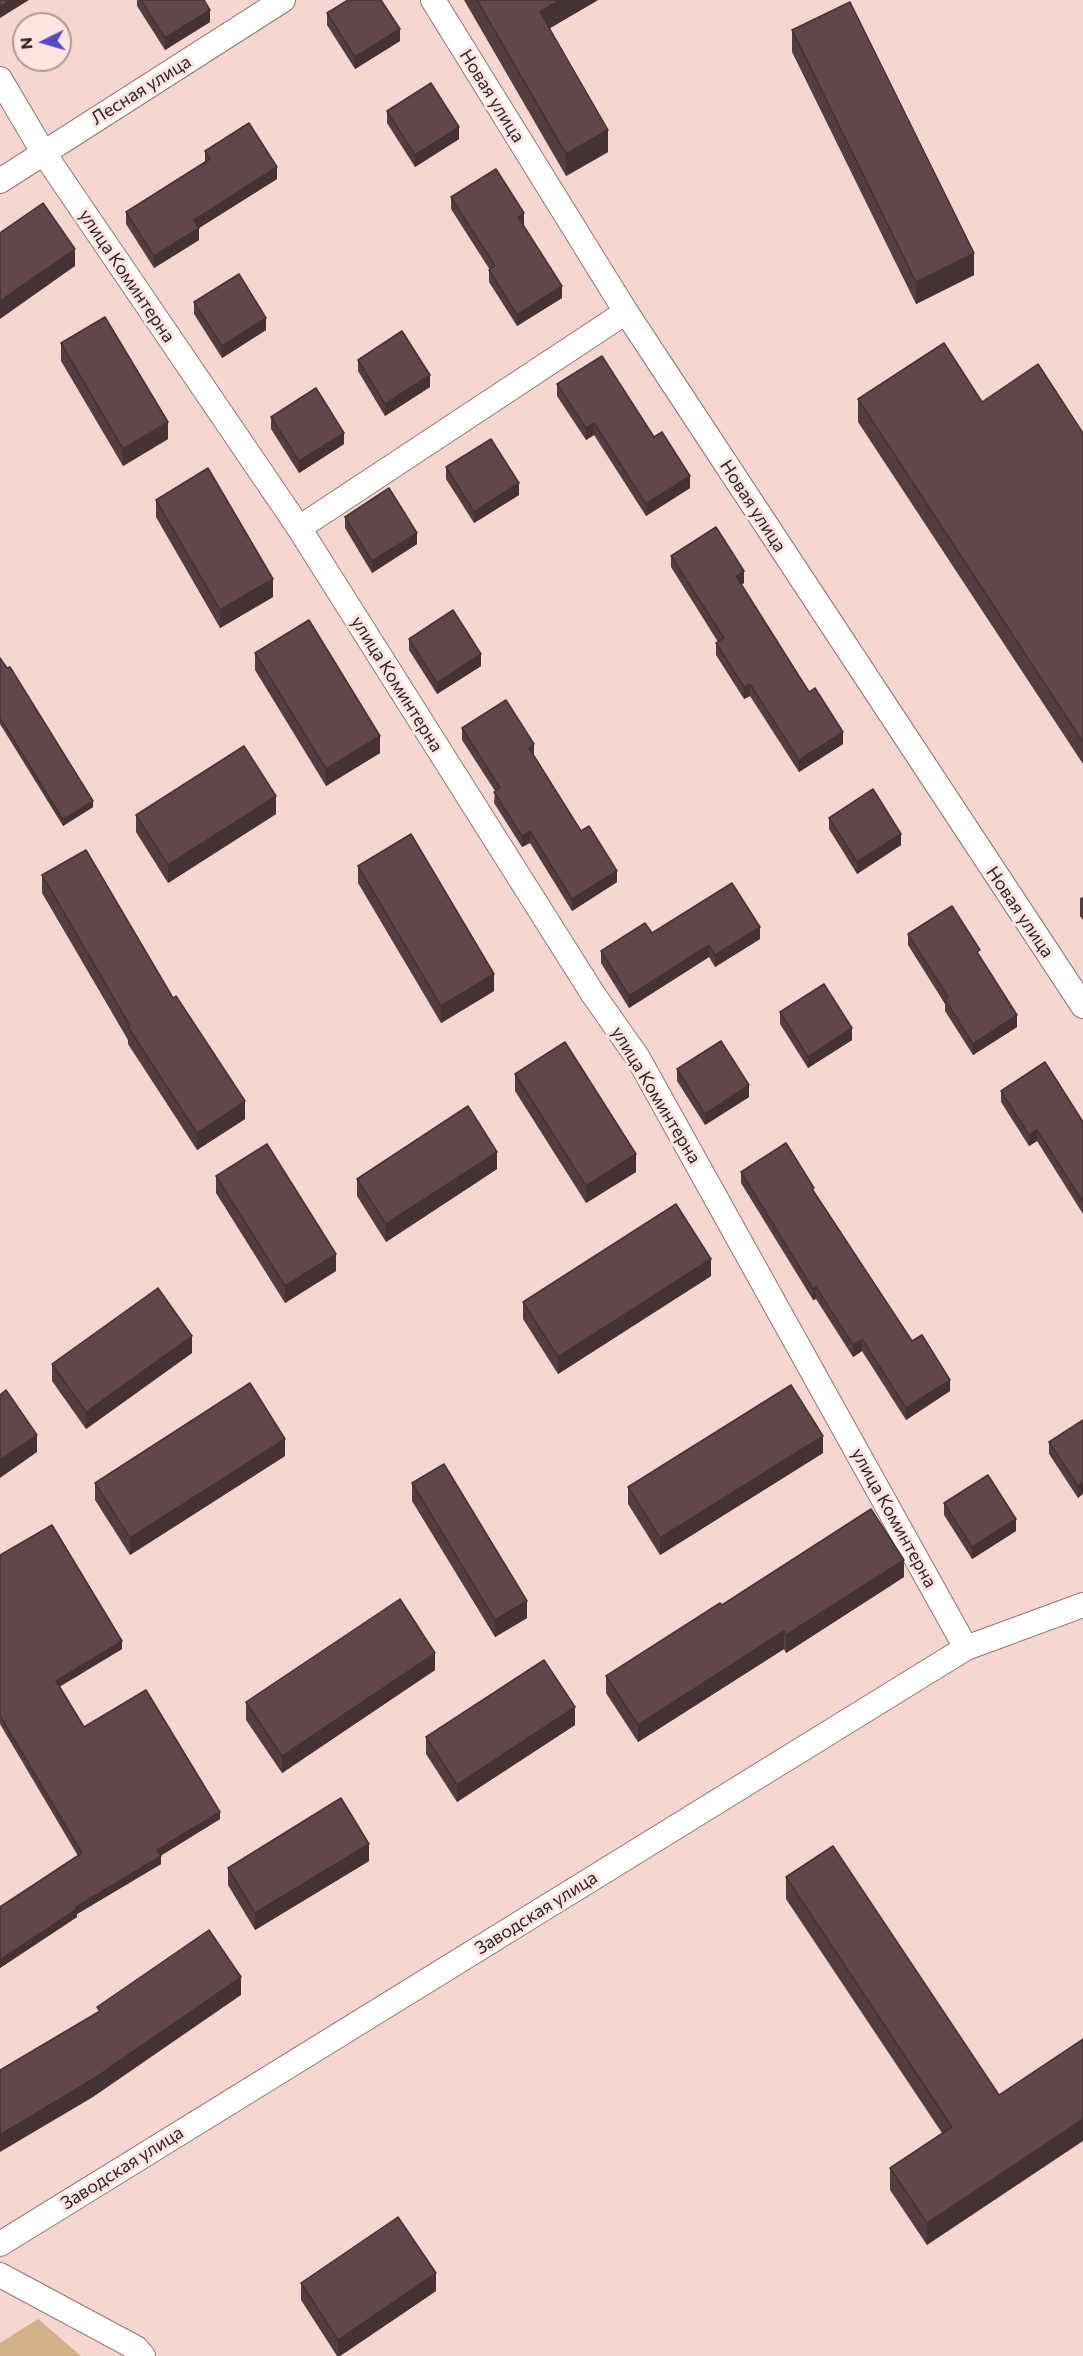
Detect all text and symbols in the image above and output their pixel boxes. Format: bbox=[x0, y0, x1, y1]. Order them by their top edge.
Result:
north arrow bbox=[12, 12, 72, 72]
text: N bbox=[16, 37, 36, 50]
street label: Новая улица bbox=[455, 46, 529, 146]
street label: Лесная улица bbox=[87, 51, 195, 129]
street label: улица Коминтерна bbox=[74, 205, 180, 347]
street label: Новая улица bbox=[715, 456, 791, 556]
street label: улица Коминтерна bbox=[346, 612, 448, 756]
street label: Новая улица bbox=[982, 862, 1058, 962]
street label: улица Коминтерна bbox=[607, 1023, 705, 1167]
street label: улица Коминтерна bbox=[847, 1444, 941, 1592]
street label: Заводская улица bbox=[471, 1867, 601, 1959]
street label: Заводская улица bbox=[57, 2122, 187, 2214]

